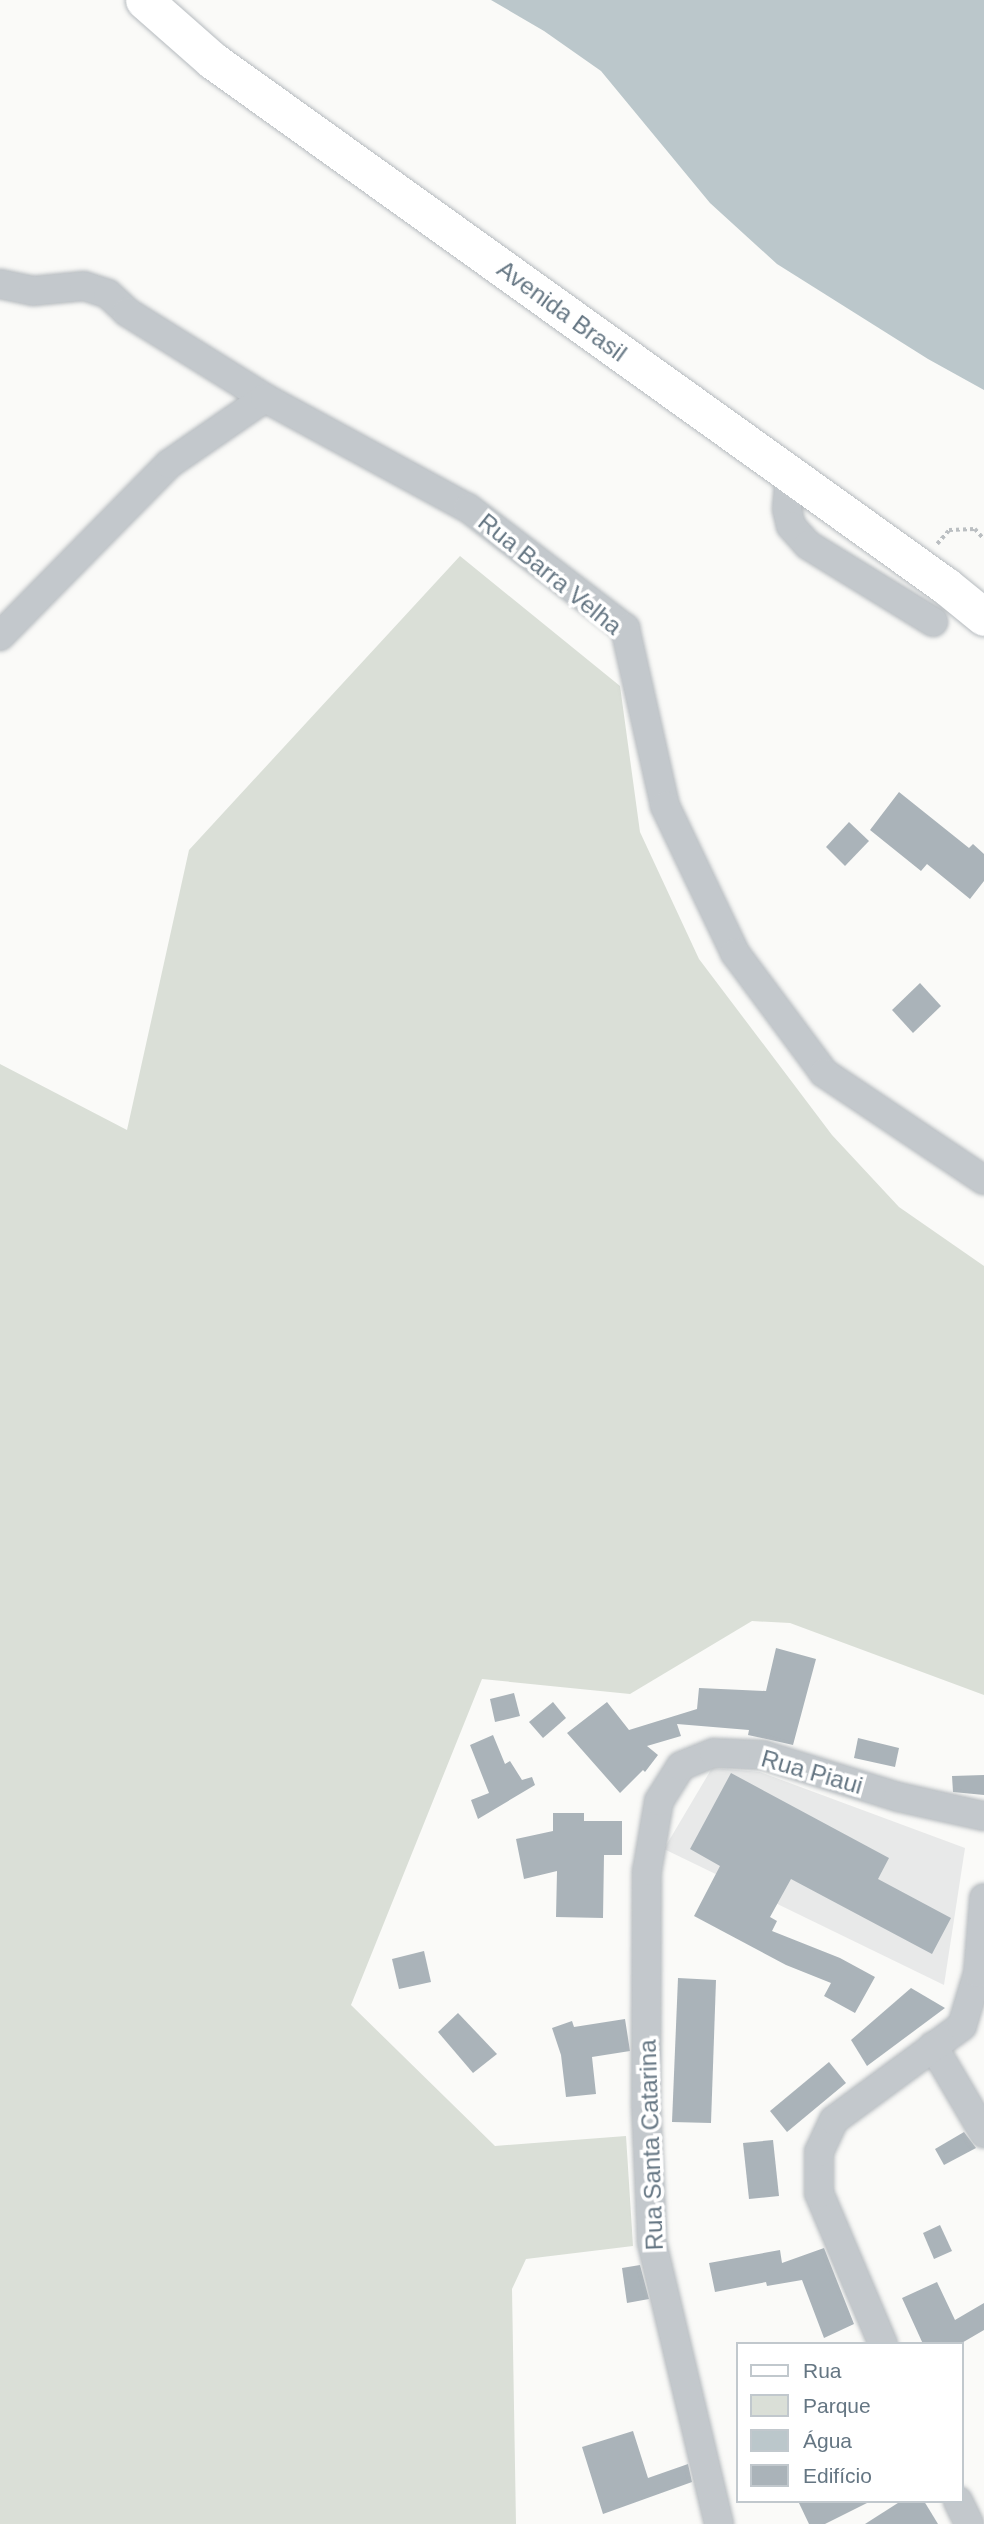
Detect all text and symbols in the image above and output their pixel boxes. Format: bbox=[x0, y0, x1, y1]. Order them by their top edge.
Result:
street label: Avenida Brasil bbox=[492, 254, 632, 368]
street label: Rua Barra Velha bbox=[473, 507, 627, 641]
street label: Rua Piaui bbox=[758, 1744, 866, 1800]
street label: Rua Santa Catarina bbox=[633, 2039, 669, 2251]
legend bbox=[736, 2342, 963, 2503]
text: Rua bbox=[803, 2359, 842, 2382]
text: Parque bbox=[803, 2394, 871, 2417]
text: Água bbox=[803, 2429, 852, 2452]
text: Edifício bbox=[803, 2464, 872, 2487]

